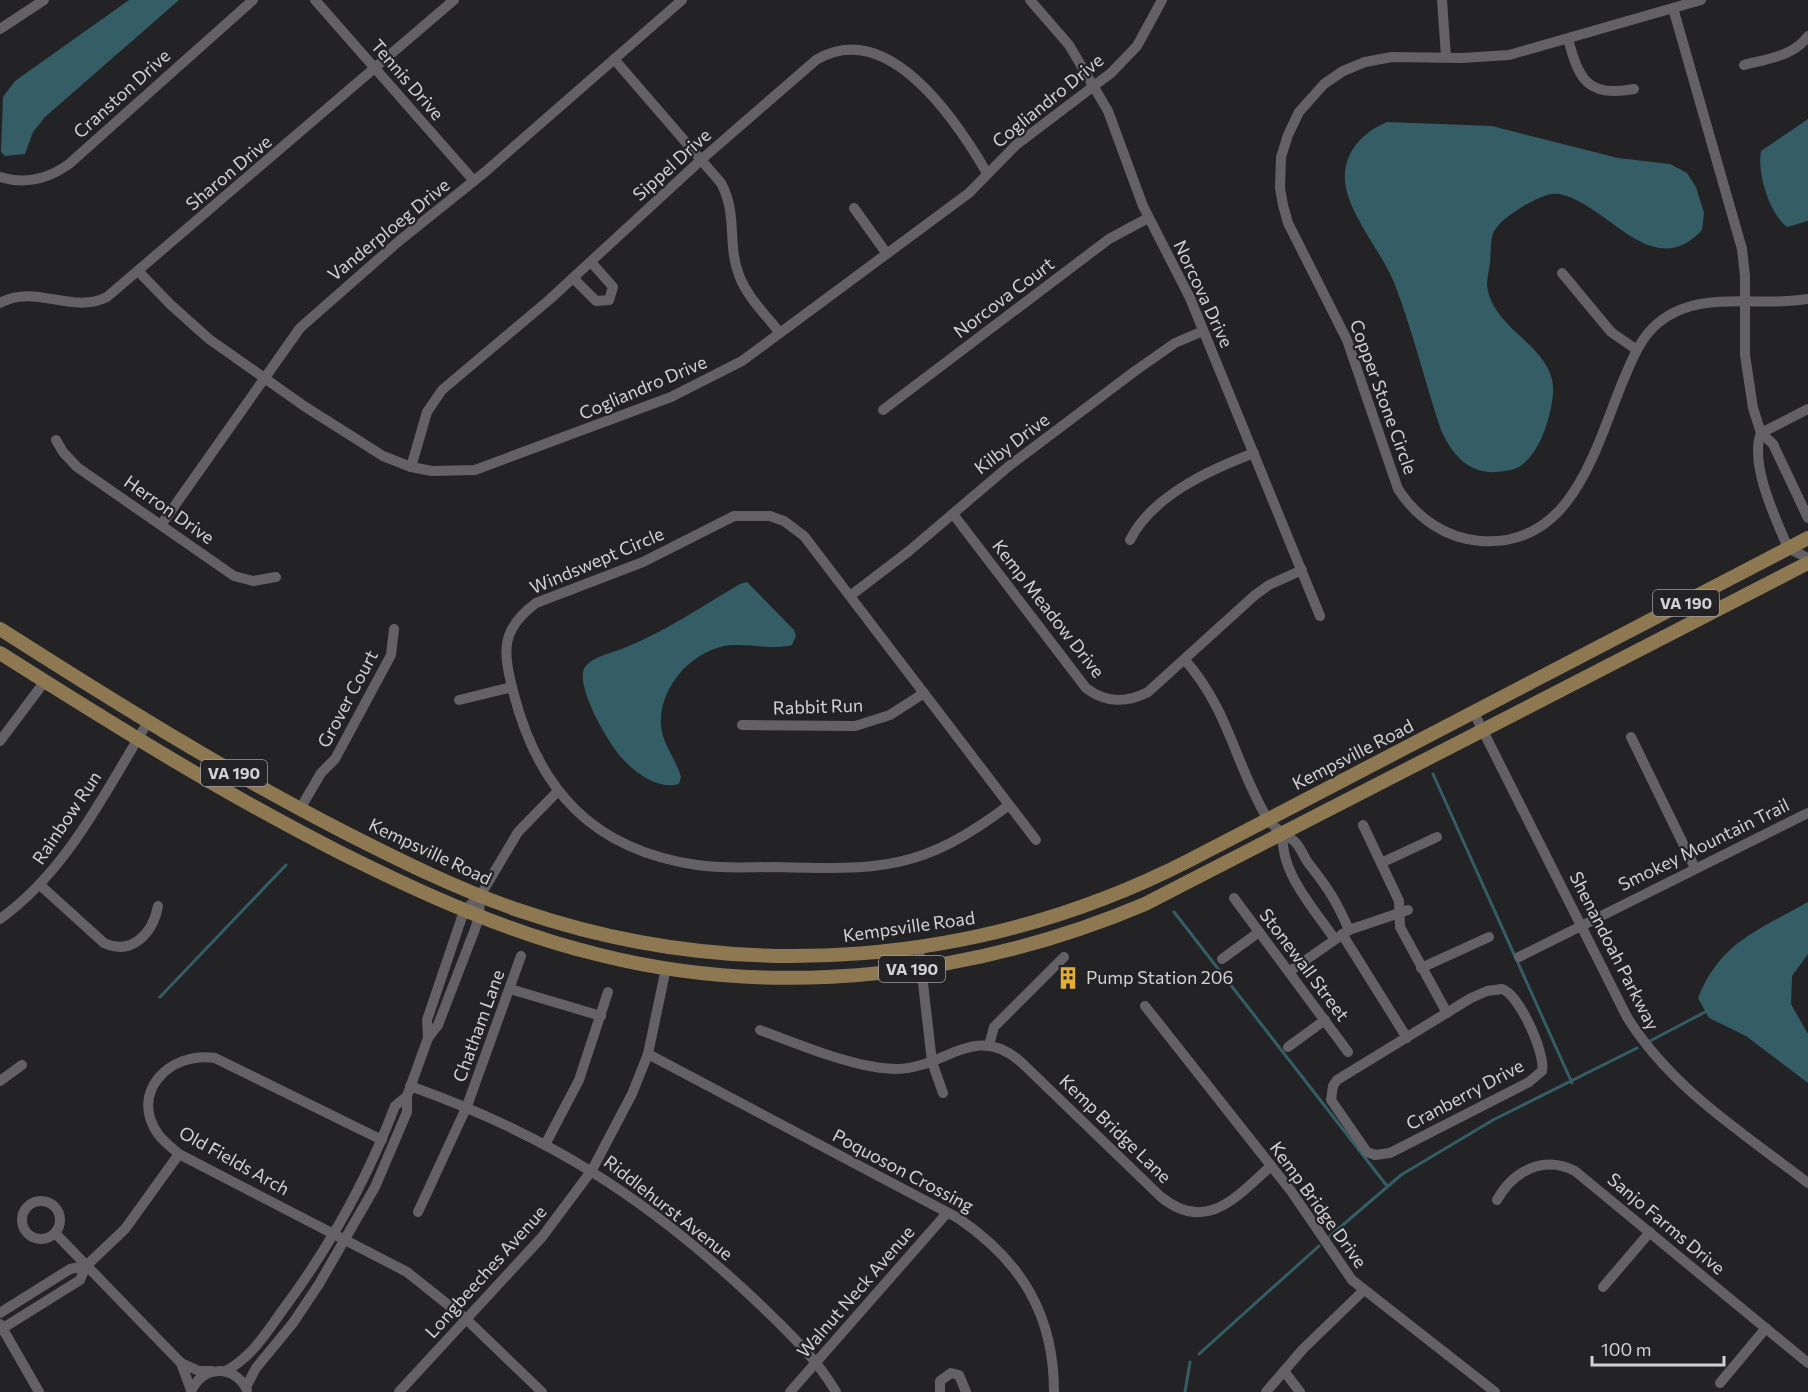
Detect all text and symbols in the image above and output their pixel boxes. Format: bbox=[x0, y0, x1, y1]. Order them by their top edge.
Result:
street label: Tennis Drive bbox=[367, 34, 449, 124]
street label: Cranston Drive bbox=[68, 44, 174, 142]
street label: Cogliandro Drive bbox=[987, 49, 1107, 152]
street label: Sippel Drive bbox=[628, 123, 715, 205]
street label: Sharon Drive bbox=[181, 130, 276, 214]
street label: Vanderploeg Drive bbox=[323, 173, 454, 285]
street label: Norcova Drive bbox=[1169, 236, 1238, 351]
street label: Norcova Court bbox=[949, 252, 1058, 342]
street label: Copper Stone Circle bbox=[1346, 316, 1422, 477]
street label: Cogliandro Drive bbox=[575, 350, 710, 424]
street label: Kilby Drive bbox=[970, 408, 1053, 478]
street label: Herron Drive bbox=[120, 470, 219, 548]
street label: Windswept Circle bbox=[526, 522, 667, 598]
street label: Kemp Meadow Drive bbox=[988, 535, 1109, 682]
road number: VA 190 bbox=[1653, 590, 1719, 616]
street label: Grover Court bbox=[312, 646, 382, 751]
street label: Rabbit Run bbox=[772, 693, 864, 719]
street label: Kempsville Road bbox=[1288, 714, 1417, 794]
road number: VA 190 bbox=[201, 760, 267, 786]
street label: Rainbow Run bbox=[27, 767, 105, 868]
street label: Smokey Mountain Trail bbox=[1614, 793, 1793, 895]
street label: Kempsville Road bbox=[365, 813, 495, 889]
street label: Shenandoah Parkway bbox=[1565, 868, 1664, 1034]
street label: Stonewall Street bbox=[1255, 904, 1354, 1025]
street label: Kempsville Road bbox=[841, 906, 976, 946]
road number: VA 190 bbox=[879, 956, 945, 982]
building icon: Pump Station 206 bbox=[1055, 965, 1081, 991]
place label: Pump Station 206 bbox=[1086, 966, 1233, 988]
street label: Chatham Lane bbox=[448, 967, 509, 1085]
street label: Cranberry Drive bbox=[1402, 1054, 1527, 1134]
street label: Kemp Bridge Lane bbox=[1055, 1069, 1176, 1187]
street label: Old Fields Arch bbox=[175, 1121, 293, 1199]
street label: Poquoson Crossing bbox=[829, 1124, 978, 1217]
street label: Kemp Bridge Drive bbox=[1266, 1137, 1372, 1272]
street label: Riddlehurst Avenue bbox=[600, 1150, 738, 1264]
street label: Sanjo Farms Drive bbox=[1603, 1168, 1730, 1279]
street label: Longbeeches Avenue bbox=[420, 1200, 551, 1342]
street label: Walnut Neck Avenue bbox=[792, 1221, 919, 1362]
scale bar bbox=[1592, 1329, 1724, 1367]
text: 100 m bbox=[1601, 1338, 1651, 1360]

